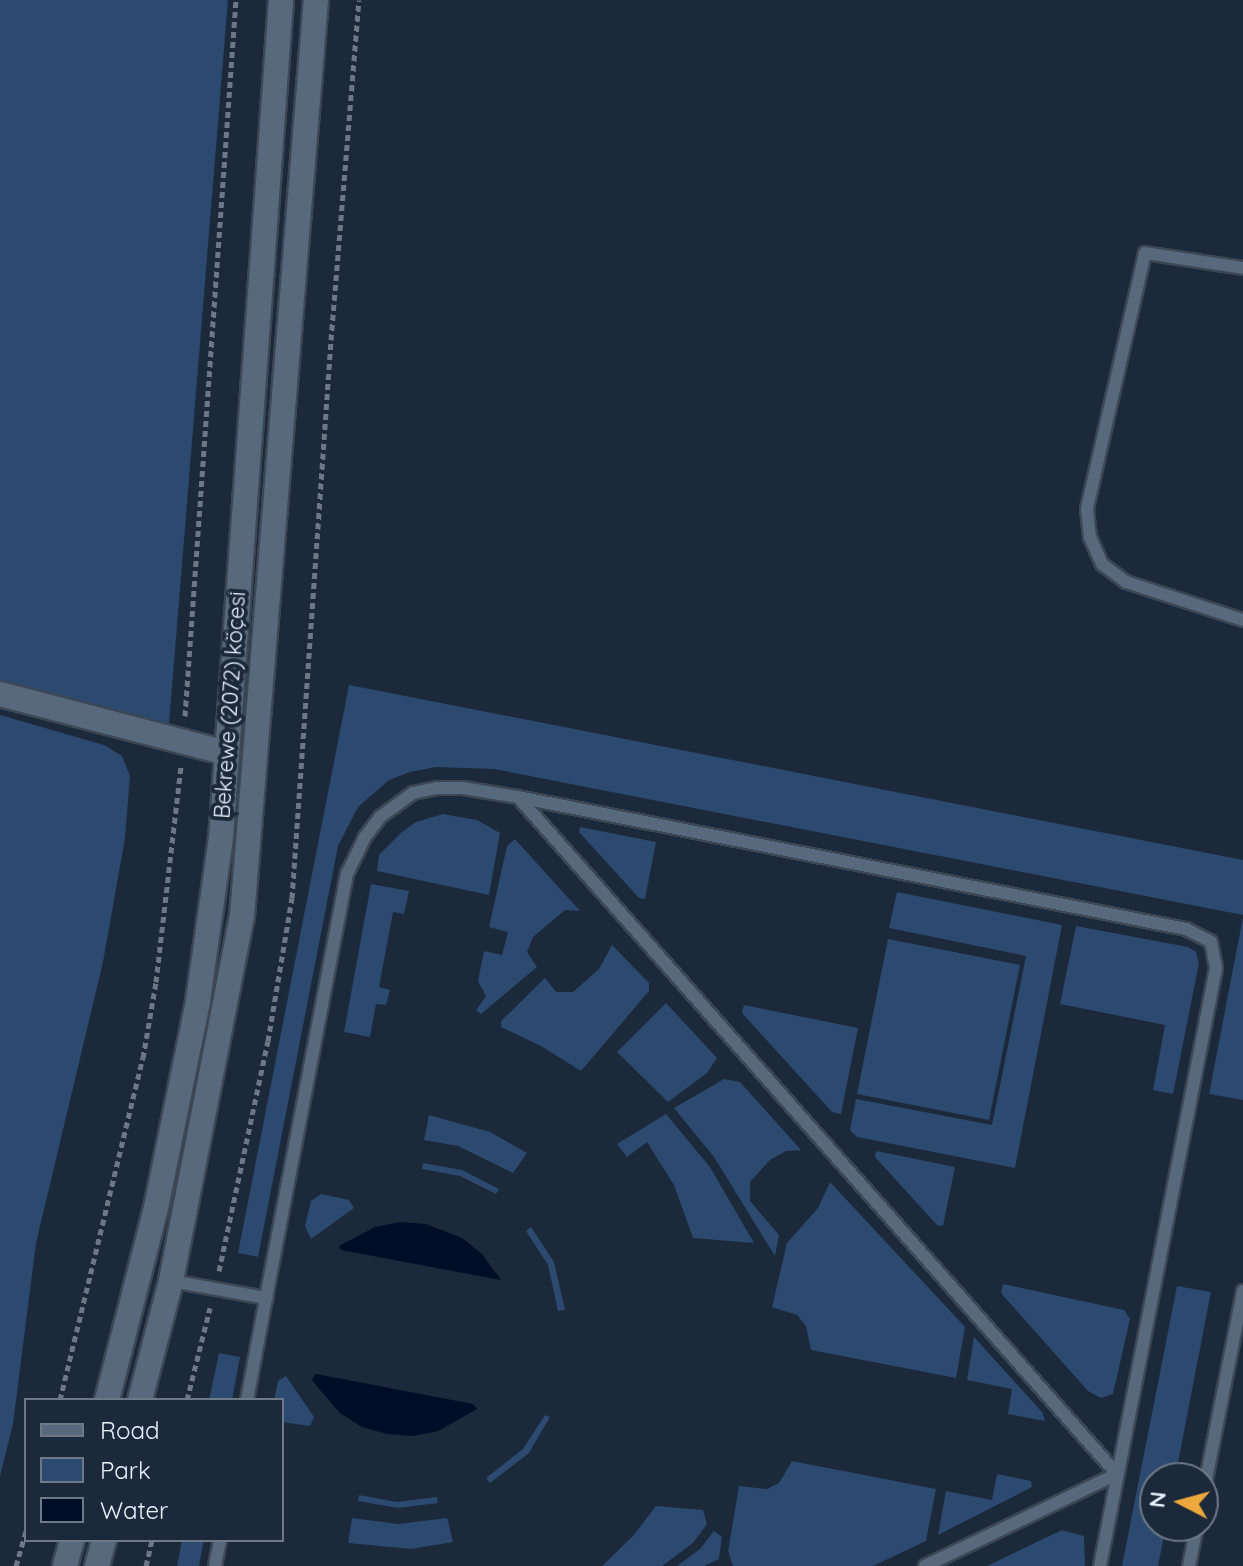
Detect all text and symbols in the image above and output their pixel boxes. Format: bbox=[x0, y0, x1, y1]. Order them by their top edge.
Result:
street label: Bekrewe (2072) köçesi bbox=[209, 590, 251, 820]
legend bbox=[24, 1398, 284, 1542]
text: Road bbox=[100, 1415, 160, 1445]
text: Park bbox=[100, 1455, 151, 1485]
north arrow bbox=[1139, 1462, 1219, 1542]
text: N bbox=[1142, 1490, 1172, 1509]
text: Water bbox=[100, 1495, 168, 1525]

